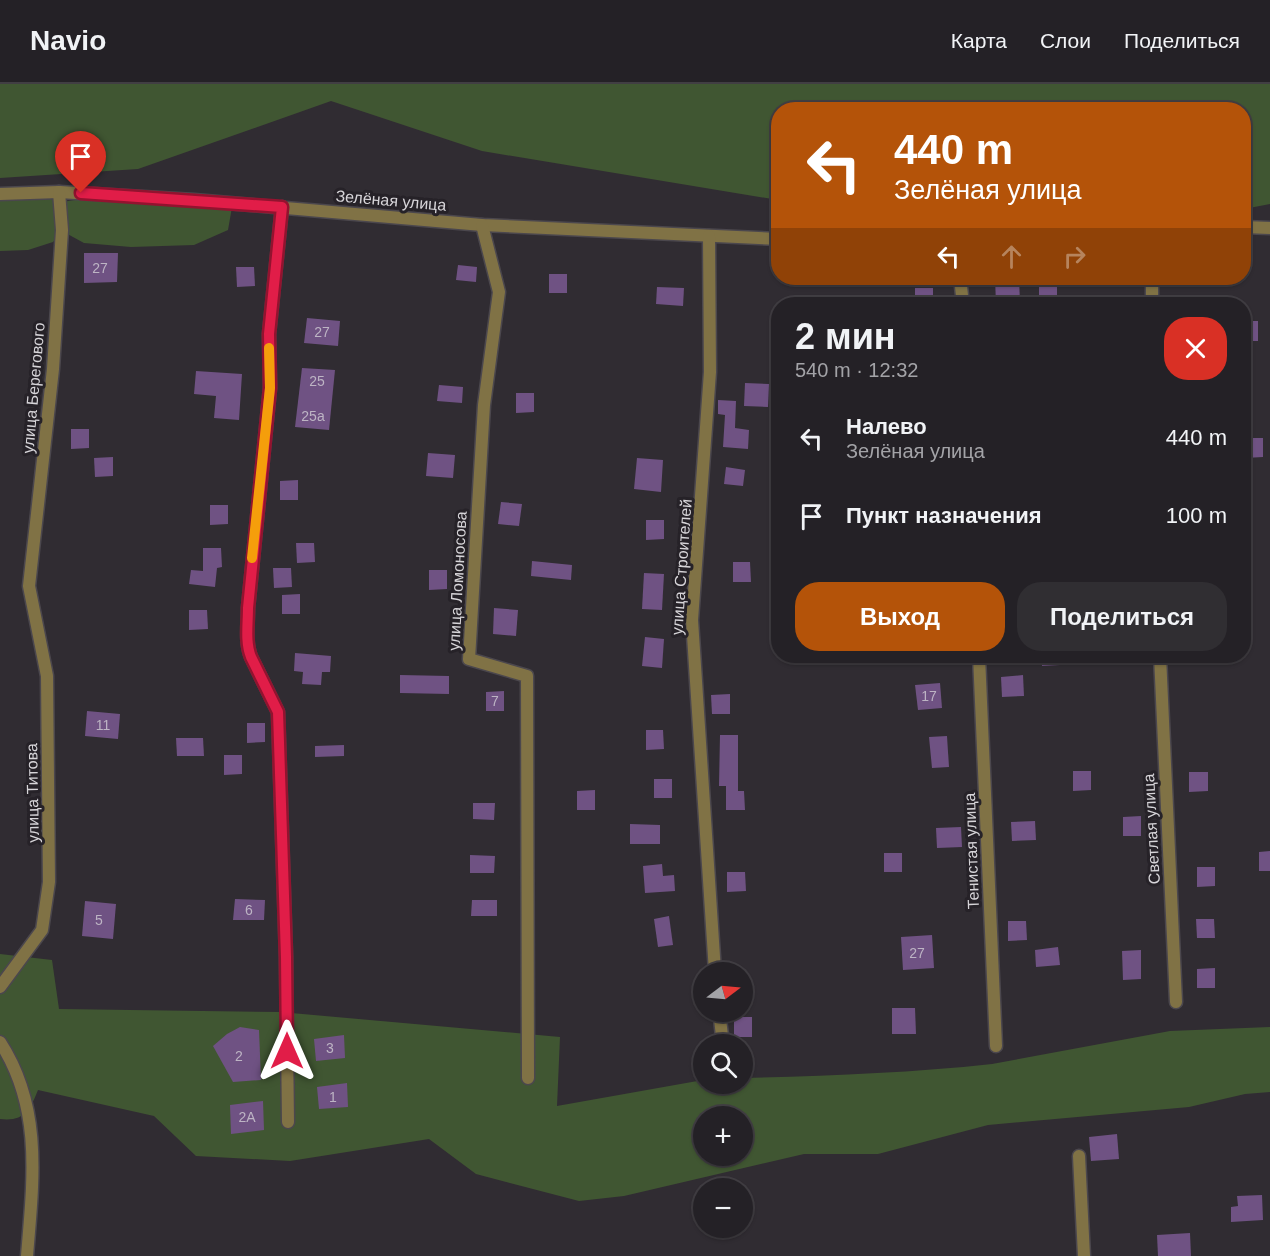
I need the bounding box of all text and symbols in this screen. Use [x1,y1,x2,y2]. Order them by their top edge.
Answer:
text: Navio [30,25,106,56]
text: Карта [951,29,1007,52]
text: Слои [1040,29,1091,52]
text: Поделиться [1124,29,1240,52]
icon: left [795,126,873,204]
text: 440 m [894,126,1013,173]
pin [55,131,106,193]
icon: arrive [64,140,97,173]
text: Зелёная улица [894,175,1081,205]
street label: Зелёная улица [335,187,447,214]
icon: left [932,240,965,273]
icon: ahead [995,240,1028,273]
icon: right [1058,240,1091,273]
house number: 27 [92,260,108,276]
text: 2 мин [795,316,896,357]
button: close [1164,317,1227,380]
street label: улица Берегового [19,322,48,454]
house number: 27 [314,324,330,340]
text: 540 m · 12:32 [795,359,918,381]
house number: 25 [309,373,325,389]
house number: 25а [301,408,325,424]
text: Налево [846,414,927,439]
icon: left [795,422,828,455]
text: 440 m [1166,425,1227,450]
text: Зелёная улица [846,440,985,462]
street label: улица Строителей [668,498,695,636]
icon: arrive [795,500,828,533]
text: Пункт назначения [846,503,1042,528]
text: 100 m [1166,503,1227,528]
street label: улица Ломоносова [445,511,470,651]
button: Выход [795,582,1005,651]
button: Поделиться [1017,582,1227,651]
house number: 17 [921,688,937,704]
house number: 7 [491,693,499,709]
house number: 11 [96,717,110,733]
street label: улица Титова [23,743,42,843]
street label: Светлая улица [1140,773,1163,885]
street label: Тенистая улица [961,792,982,910]
house number: 6 [245,902,253,918]
house number: 5 [95,912,103,928]
house number: 27 [909,945,925,961]
north arrow [693,962,753,1022]
map controls [693,962,753,1238]
position arrow [255,1019,319,1083]
button: search [693,1034,753,1094]
house number: 3 [326,1040,334,1056]
house number: 2 [235,1048,243,1064]
house number: 1 [329,1089,337,1105]
button: + [693,1106,753,1166]
house number: 2А [238,1109,256,1125]
button: − [693,1178,753,1238]

